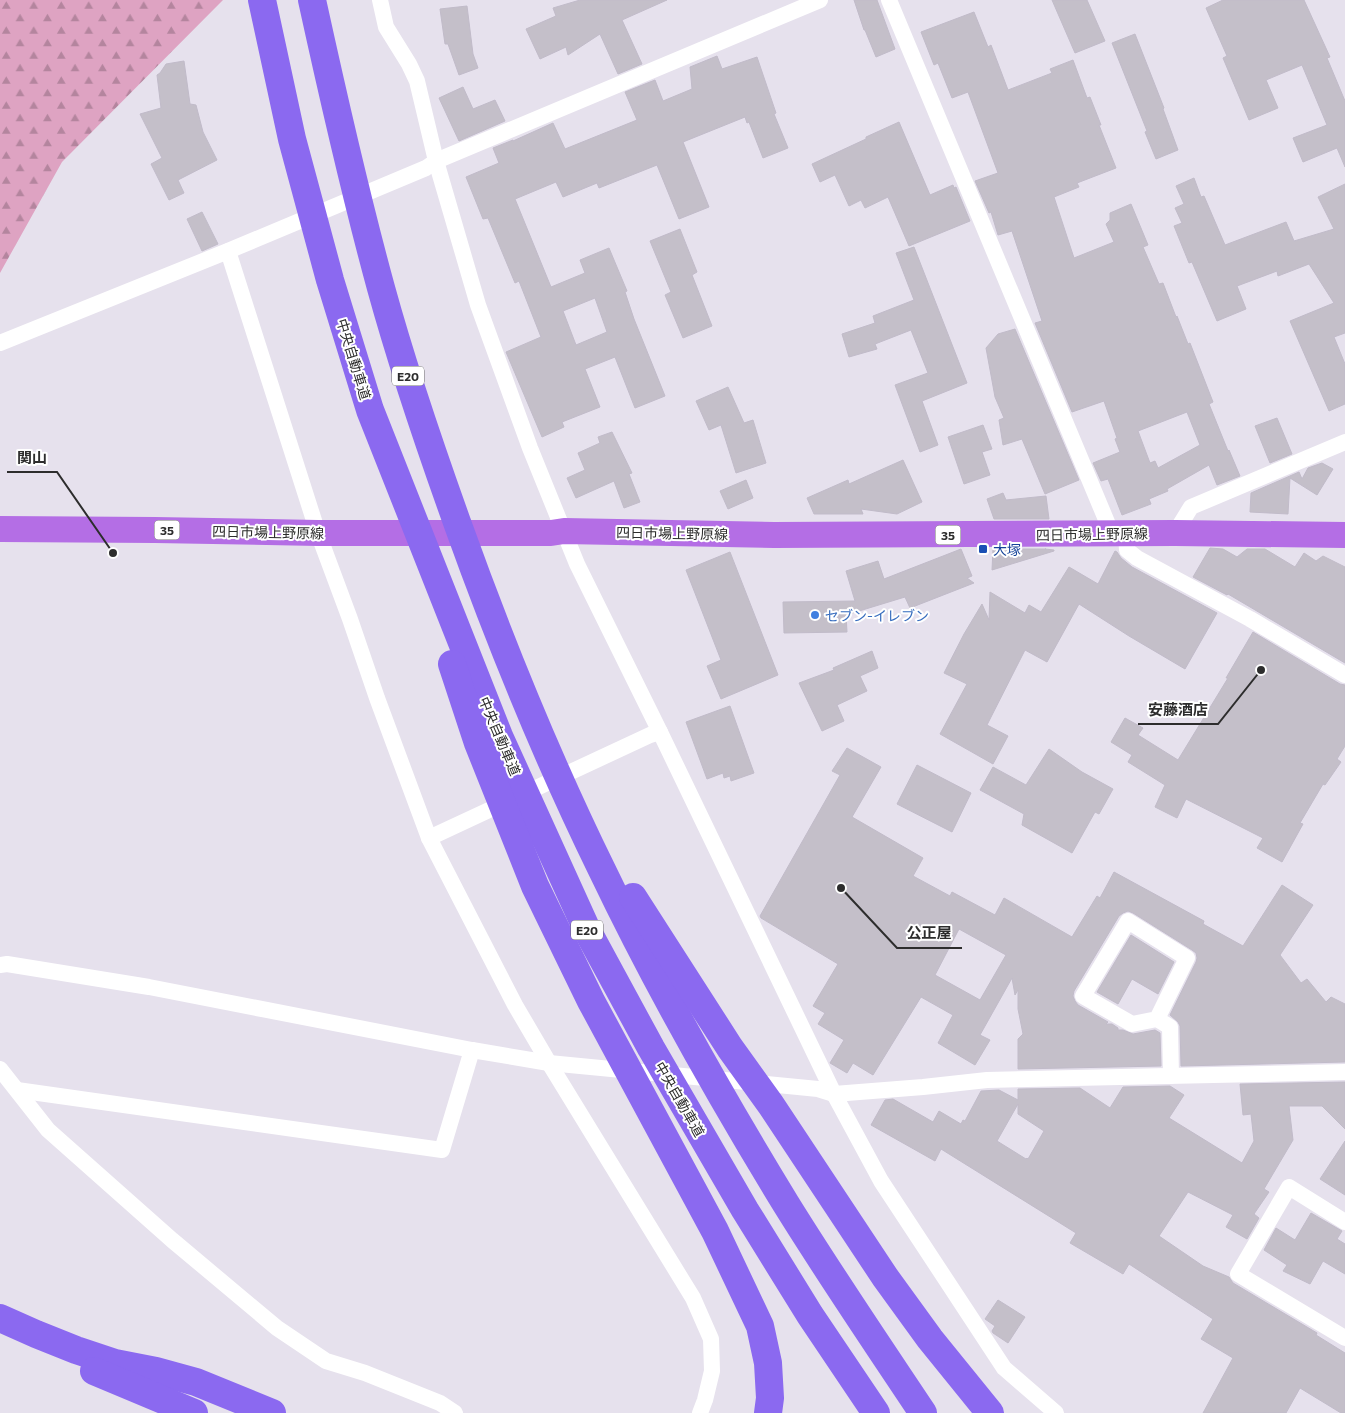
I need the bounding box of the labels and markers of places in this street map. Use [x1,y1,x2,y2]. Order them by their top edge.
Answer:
callout: 関山 [7,442,57,472]
place label: 大塚 [993,541,1021,558]
marker: 大塚 [977,543,989,555]
place label: セブン-イレブン [825,607,929,624]
marker: セブン-イレブン [809,609,821,621]
callout: 安藤酒店 [1138,694,1218,724]
callout: 公正屋 [897,918,962,948]

